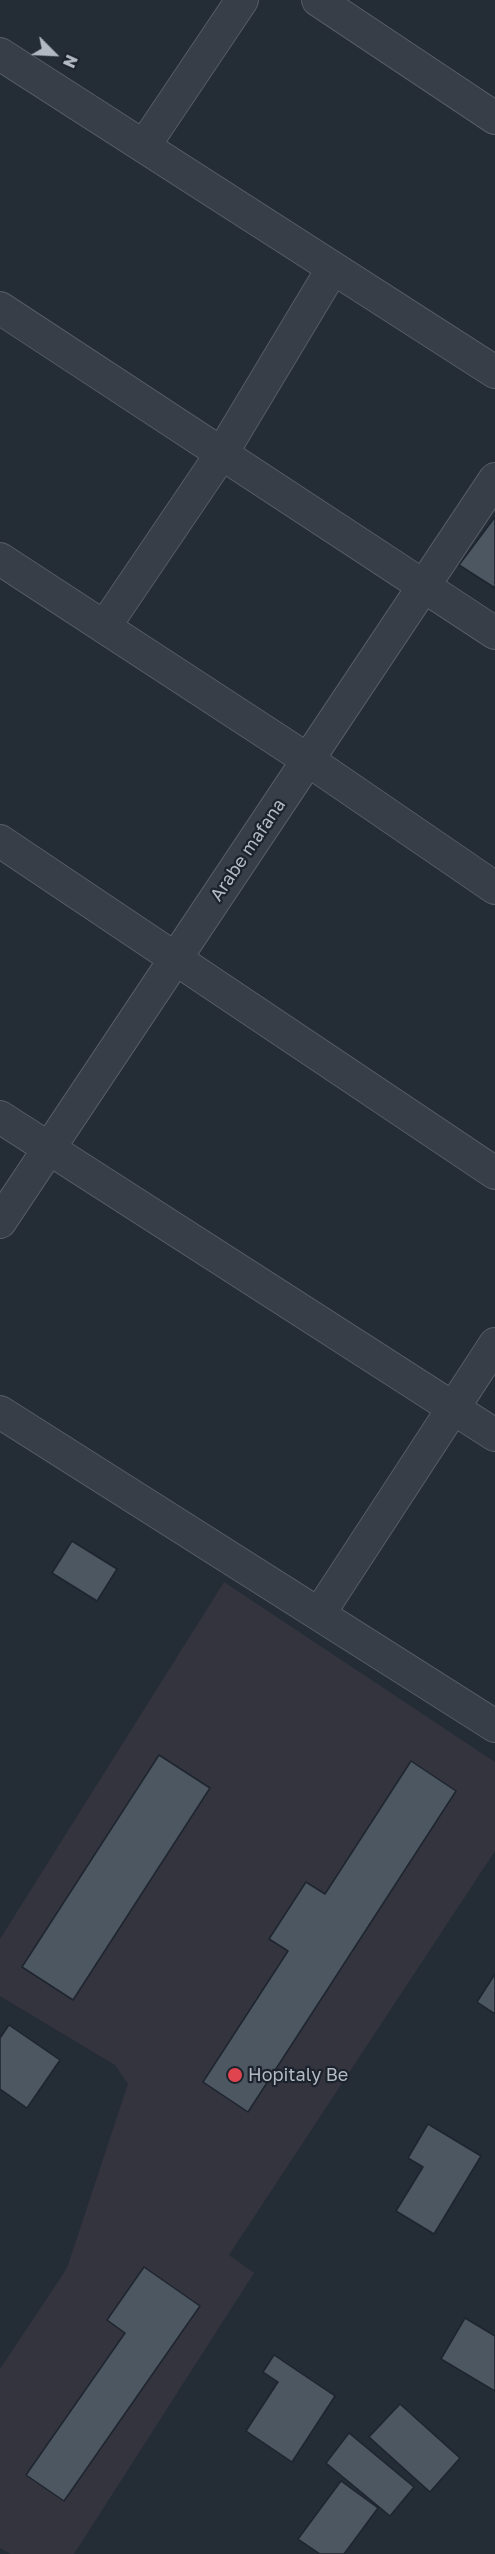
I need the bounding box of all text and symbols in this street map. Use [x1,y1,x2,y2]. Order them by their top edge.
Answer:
north arrow [24,24,84,84]
text: N [59,52,82,71]
street label: Arabe mafana [206,795,290,905]
place label: Hopitaly Be [248,2064,348,2086]
marker: Hopitaly Be [226,2066,244,2084]

